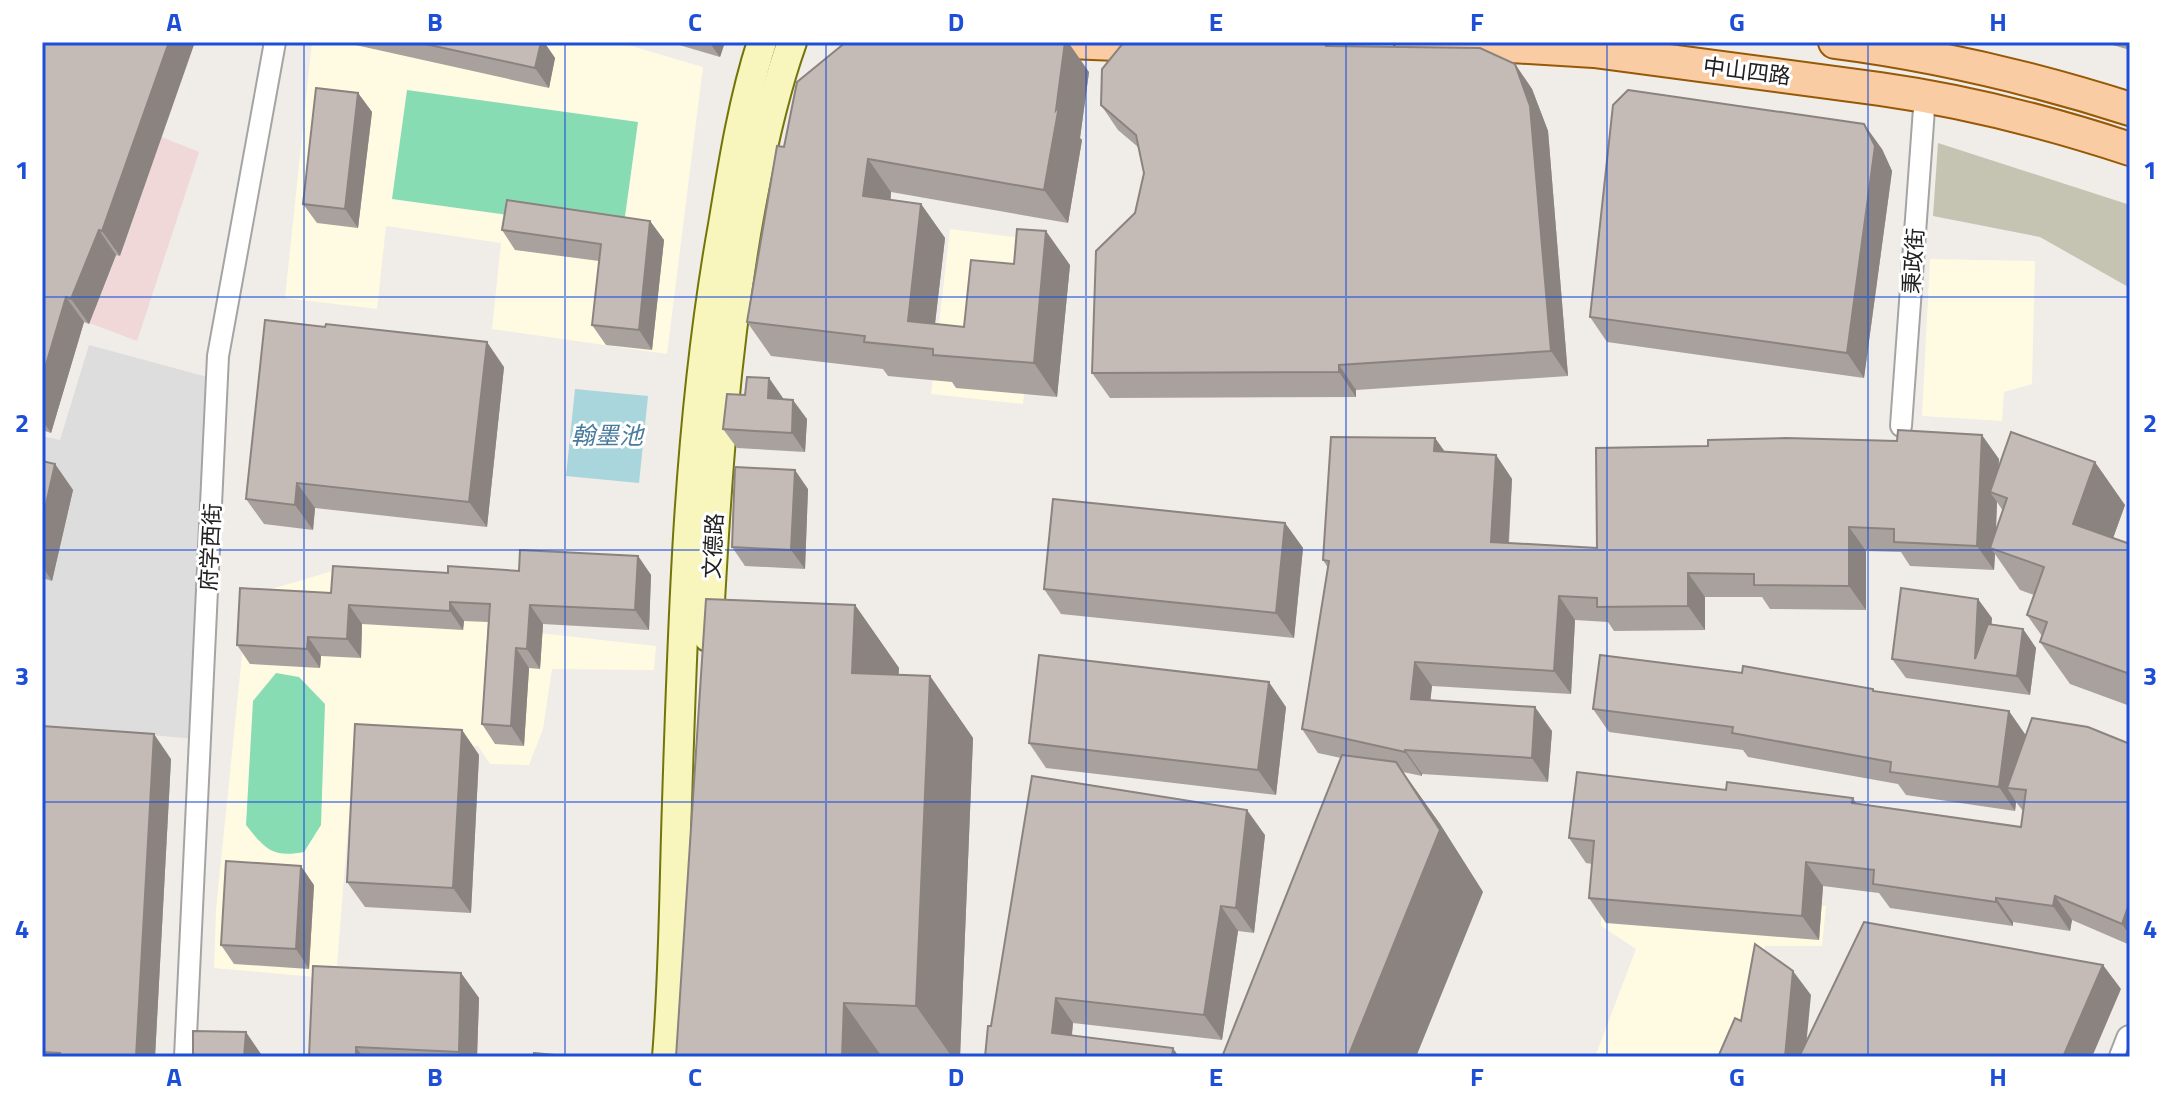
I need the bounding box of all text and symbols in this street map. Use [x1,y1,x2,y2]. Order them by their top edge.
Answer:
text: A [166,2,182,41]
text: B [427,2,443,41]
text: C [688,2,702,41]
text: D [948,2,964,41]
text: E [1209,2,1223,41]
text: F [1470,2,1484,41]
text: G [1729,2,1745,41]
text: H [1989,2,2007,41]
street label: 中山四路 [1701,49,1793,93]
text: 1 [15,150,29,189]
text: 1 [2143,150,2157,189]
street label: 秉政街 [1894,227,1932,295]
text: 2 [15,403,29,442]
text: 2 [2143,403,2157,442]
water label: 翰墨池 [571,417,645,453]
street label: 府学西街 [191,502,229,592]
street label: 文德路 [694,512,732,580]
text: 3 [15,656,29,695]
text: 3 [2143,656,2157,695]
text: 4 [15,909,29,948]
text: 4 [2143,909,2157,948]
text: A [166,1057,182,1096]
text: B [427,1057,443,1096]
text: C [688,1057,702,1096]
text: D [948,1057,964,1096]
text: E [1209,1057,1223,1096]
text: F [1470,1057,1484,1096]
text: G [1729,1057,1745,1096]
text: H [1989,1057,2007,1096]

